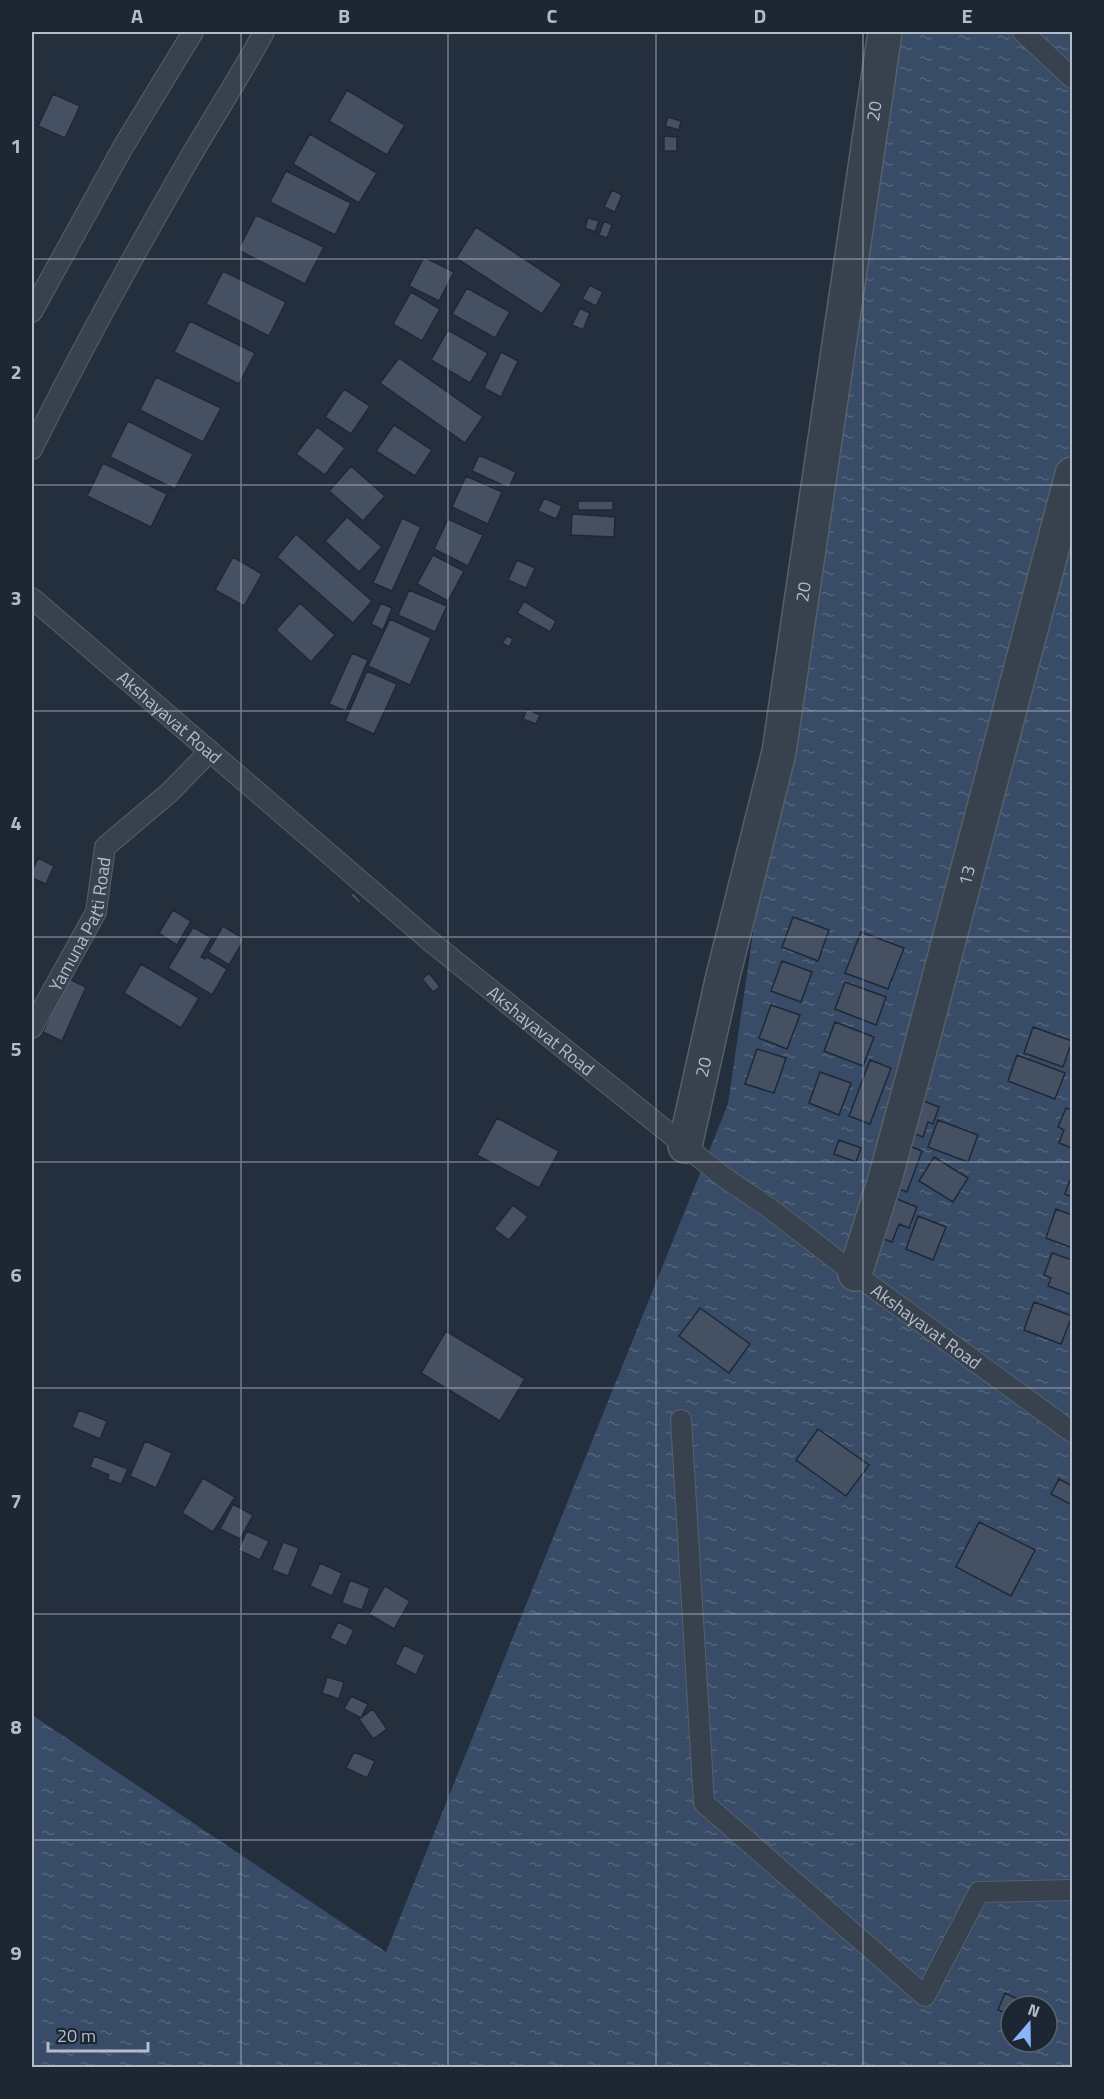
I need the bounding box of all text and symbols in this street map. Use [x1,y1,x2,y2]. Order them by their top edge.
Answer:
text: A [131,0,143,31]
text: B [338,0,350,31]
text: C [547,0,558,31]
text: D [754,0,766,31]
text: E [961,0,973,31]
street label: 20 [859,99,888,123]
text: 1 [10,130,22,161]
text: 2 [10,356,22,387]
street label: 20 [788,580,817,604]
text: 3 [10,582,22,613]
street label: Akshayavat Road [112,664,228,770]
text: 4 [10,807,22,838]
street label: Yamuna Patti Road [41,855,117,996]
street label: 13 [950,862,982,888]
street label: Akshayavat Road [482,979,601,1082]
text: 5 [10,1033,22,1064]
street label: 20 [687,1054,718,1080]
text: 6 [10,1259,22,1290]
street label: Akshayavat Road [866,1277,987,1375]
text: 7 [10,1485,22,1516]
text: 8 [10,1711,22,1742]
text: 9 [10,1937,22,1968]
north arrow [999,1994,1059,2054]
text: N [1025,1997,1043,2023]
scale bar [48,2015,148,2053]
text: 20 m [57,2022,96,2049]

